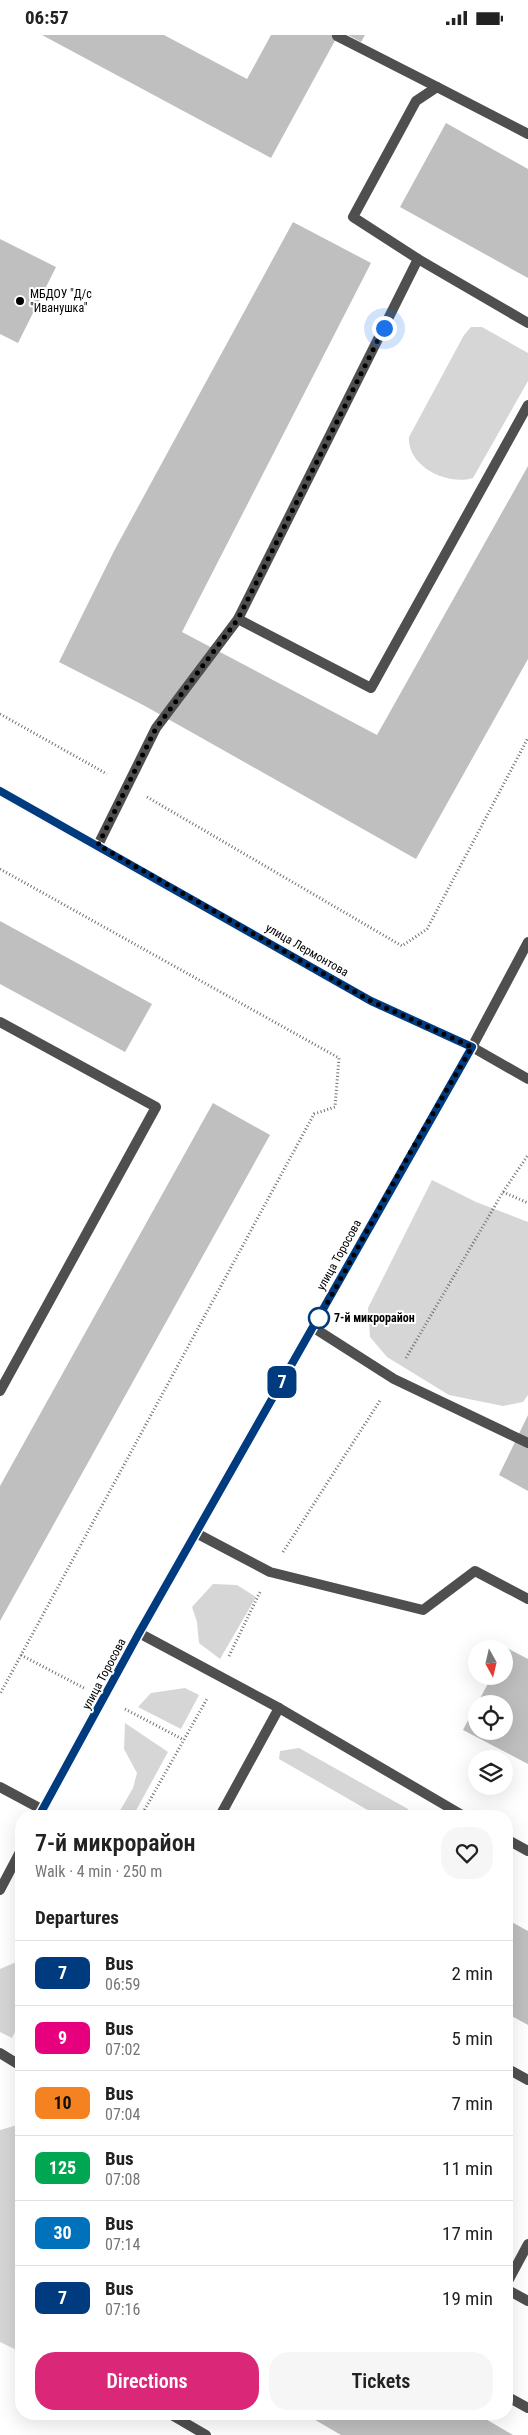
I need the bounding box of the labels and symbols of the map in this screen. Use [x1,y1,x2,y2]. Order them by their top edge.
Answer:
place label: МБДОУ "Д/с "Иванушка" [30,287,92,315]
marker: МБДОУ "Д/с "Иванушка" [14,295,26,307]
your location [372,316,397,341]
street label: улица Лермонтова [263,921,351,980]
street label: улица Торосова [314,1217,364,1293]
marker: 7-й микрорайон [308,1307,330,1329]
place label: 7-й микрорайон [334,1311,415,1325]
line badge: 7 [266,1366,298,1398]
street label: улица Торосова [79,1636,129,1712]
north arrow [468,1640,512,1685]

